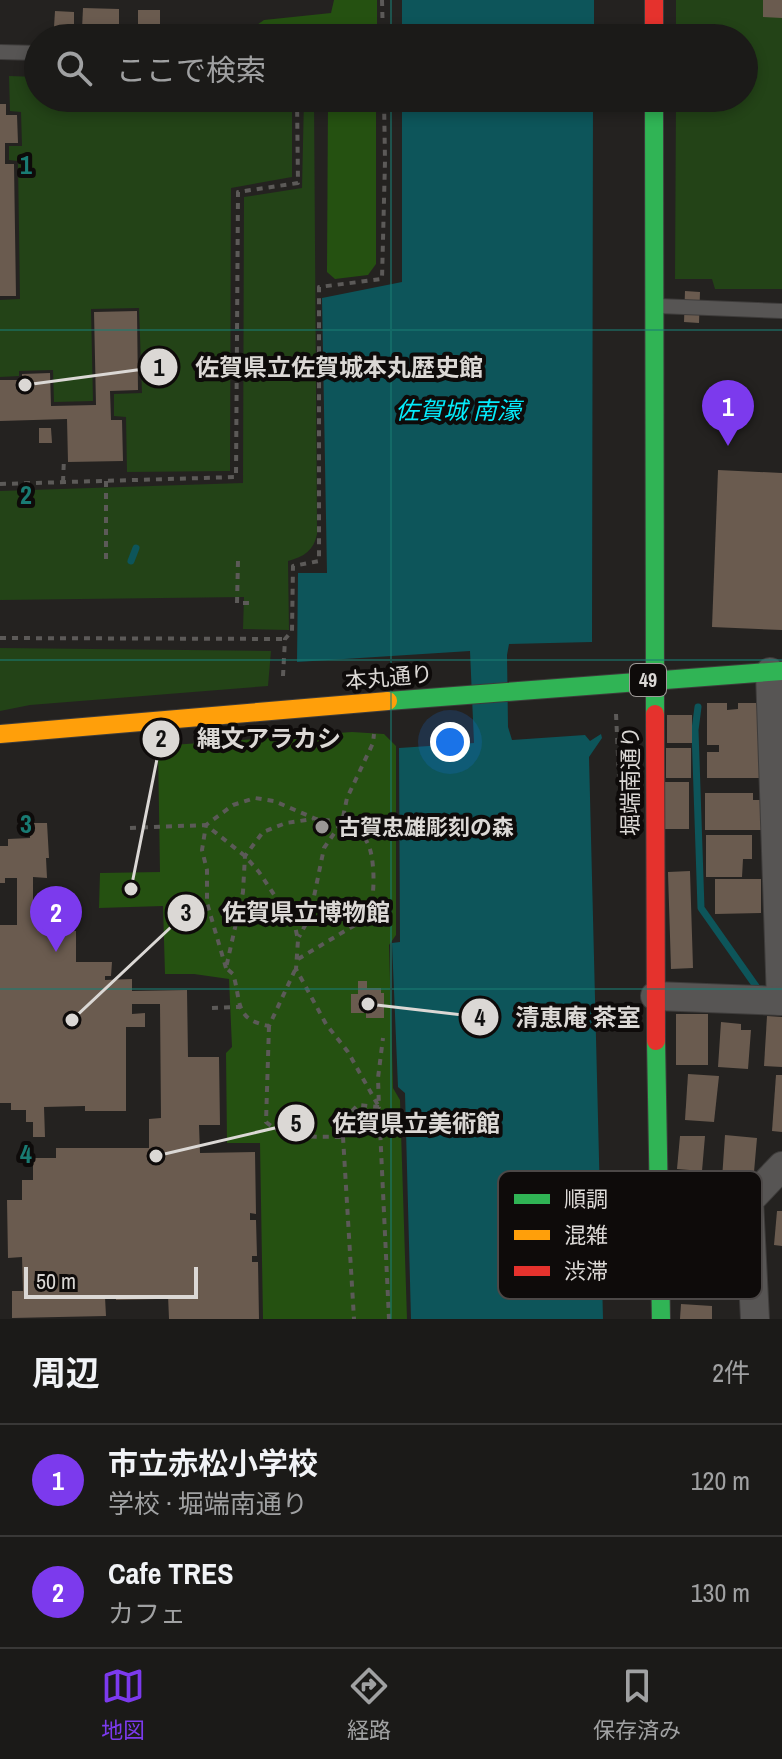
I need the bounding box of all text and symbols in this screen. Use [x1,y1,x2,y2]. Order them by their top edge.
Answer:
search box [24,24,758,112]
icon: search [52,46,96,90]
text: ここで検索 [116,50,266,90]
text: 1 [20,147,32,182]
callout: 佐賀県立佐賀城本丸歴史館 [139,343,499,391]
text: 1 [154,351,165,383]
text: 佐賀県立佐賀城本丸歴史館 [195,351,483,383]
pin: 1 [702,380,754,446]
water label: 佐賀城 南濠 [395,394,525,426]
text: 2 [20,477,32,512]
street label: 本丸通り [344,658,434,696]
road number: 49 [630,664,666,696]
callout: 縄文アラカシ [141,715,357,763]
text: 2 [156,722,167,754]
text: 縄文アラカシ [197,722,341,754]
your location [430,722,470,762]
street label: 堀端南通り [615,726,645,836]
text: 3 [20,806,32,841]
place label: 古賀忠雄彫刻の森 [338,812,514,842]
marker: 古賀忠雄彫刻の森 [313,818,331,836]
pin: 2 [30,886,82,952]
callout: 佐賀県立博物館 [166,889,406,937]
text: 3 [181,896,192,928]
text: 佐賀県立博物館 [222,896,390,928]
callout: 清恵庵 茶室 [460,993,657,1041]
text: 4 [475,1001,486,1033]
text: 清恵庵 茶室 [515,1001,641,1033]
callout: 佐賀県立美術館 [276,1099,516,1147]
text: 5 [291,1107,302,1139]
text: 佐賀県立美術館 [332,1107,500,1139]
text: 4 [20,1136,32,1171]
legend [498,1171,762,1299]
text: 順調 [564,1184,608,1214]
text: 混雑 [564,1220,608,1250]
text: 渋滞 [564,1256,608,1286]
scale bar [24,1263,198,1299]
text: 50 m [36,1266,76,1296]
text: 周辺 [32,1350,100,1396]
text: 2件 [712,1355,750,1390]
text: 市立赤松小学校 [108,1443,318,1483]
text: 1 [52,1463,64,1498]
text: 120 m [691,1463,750,1498]
text: 学校 · 堀端南通り [108,1486,308,1521]
text: Cafe TRES [108,1553,234,1593]
text: 2 [52,1575,64,1610]
text: 130 m [691,1575,750,1610]
text: カフェ [108,1596,186,1631]
tab: 地図 [101,1664,145,1745]
tab: 経路 [347,1664,391,1745]
tab: 保存済み [593,1664,681,1745]

